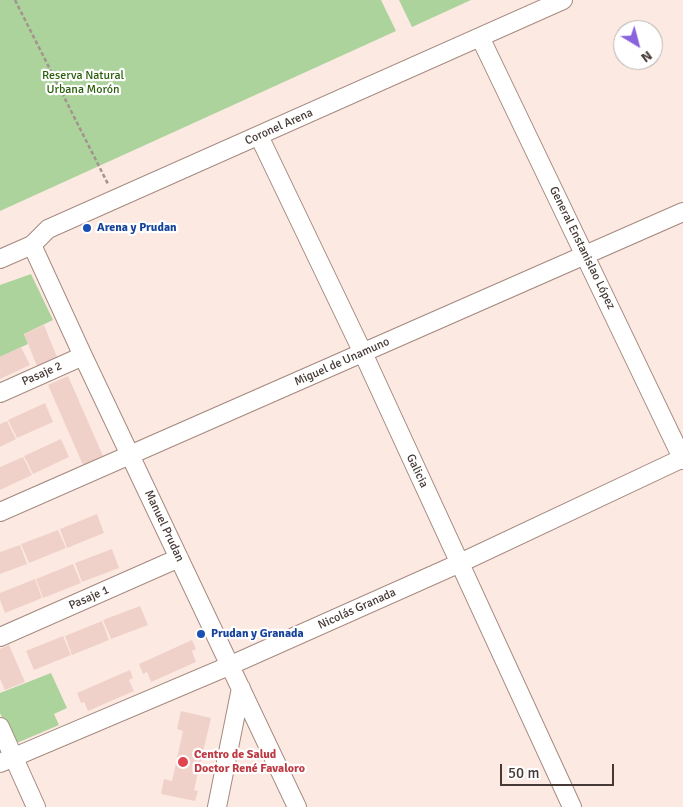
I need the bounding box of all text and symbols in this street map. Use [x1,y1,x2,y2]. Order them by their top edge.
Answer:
north arrow [613,20,663,70]
text: N [638,47,656,66]
park label: Reserva Natural Urbana Morón [42,69,124,97]
street label: Coronel Arena [243,106,315,148]
street label: General Enstanislao López [546,184,618,312]
place label: Arena y Prudan [97,221,177,235]
marker: Arena y Prudan [81,222,93,234]
street label: Miguel de Unamuno [292,335,392,389]
street label: Pasaje 2 [20,359,64,389]
street label: Galicia [403,452,431,490]
street label: Manuel Prudan [141,488,187,564]
street label: Pasaje 1 [67,583,111,613]
street label: Nicolás Granada [316,585,398,633]
place label: Prudan y Granada [211,627,304,641]
marker: Prudan y Granada [195,628,207,640]
place label: Centro de Salud Doctor René Favaloro [194,748,305,776]
scale bar [503,754,617,786]
marker: Centro de Salud Doctor René Favaloro [176,755,190,769]
text: 50 m [508,764,539,782]

